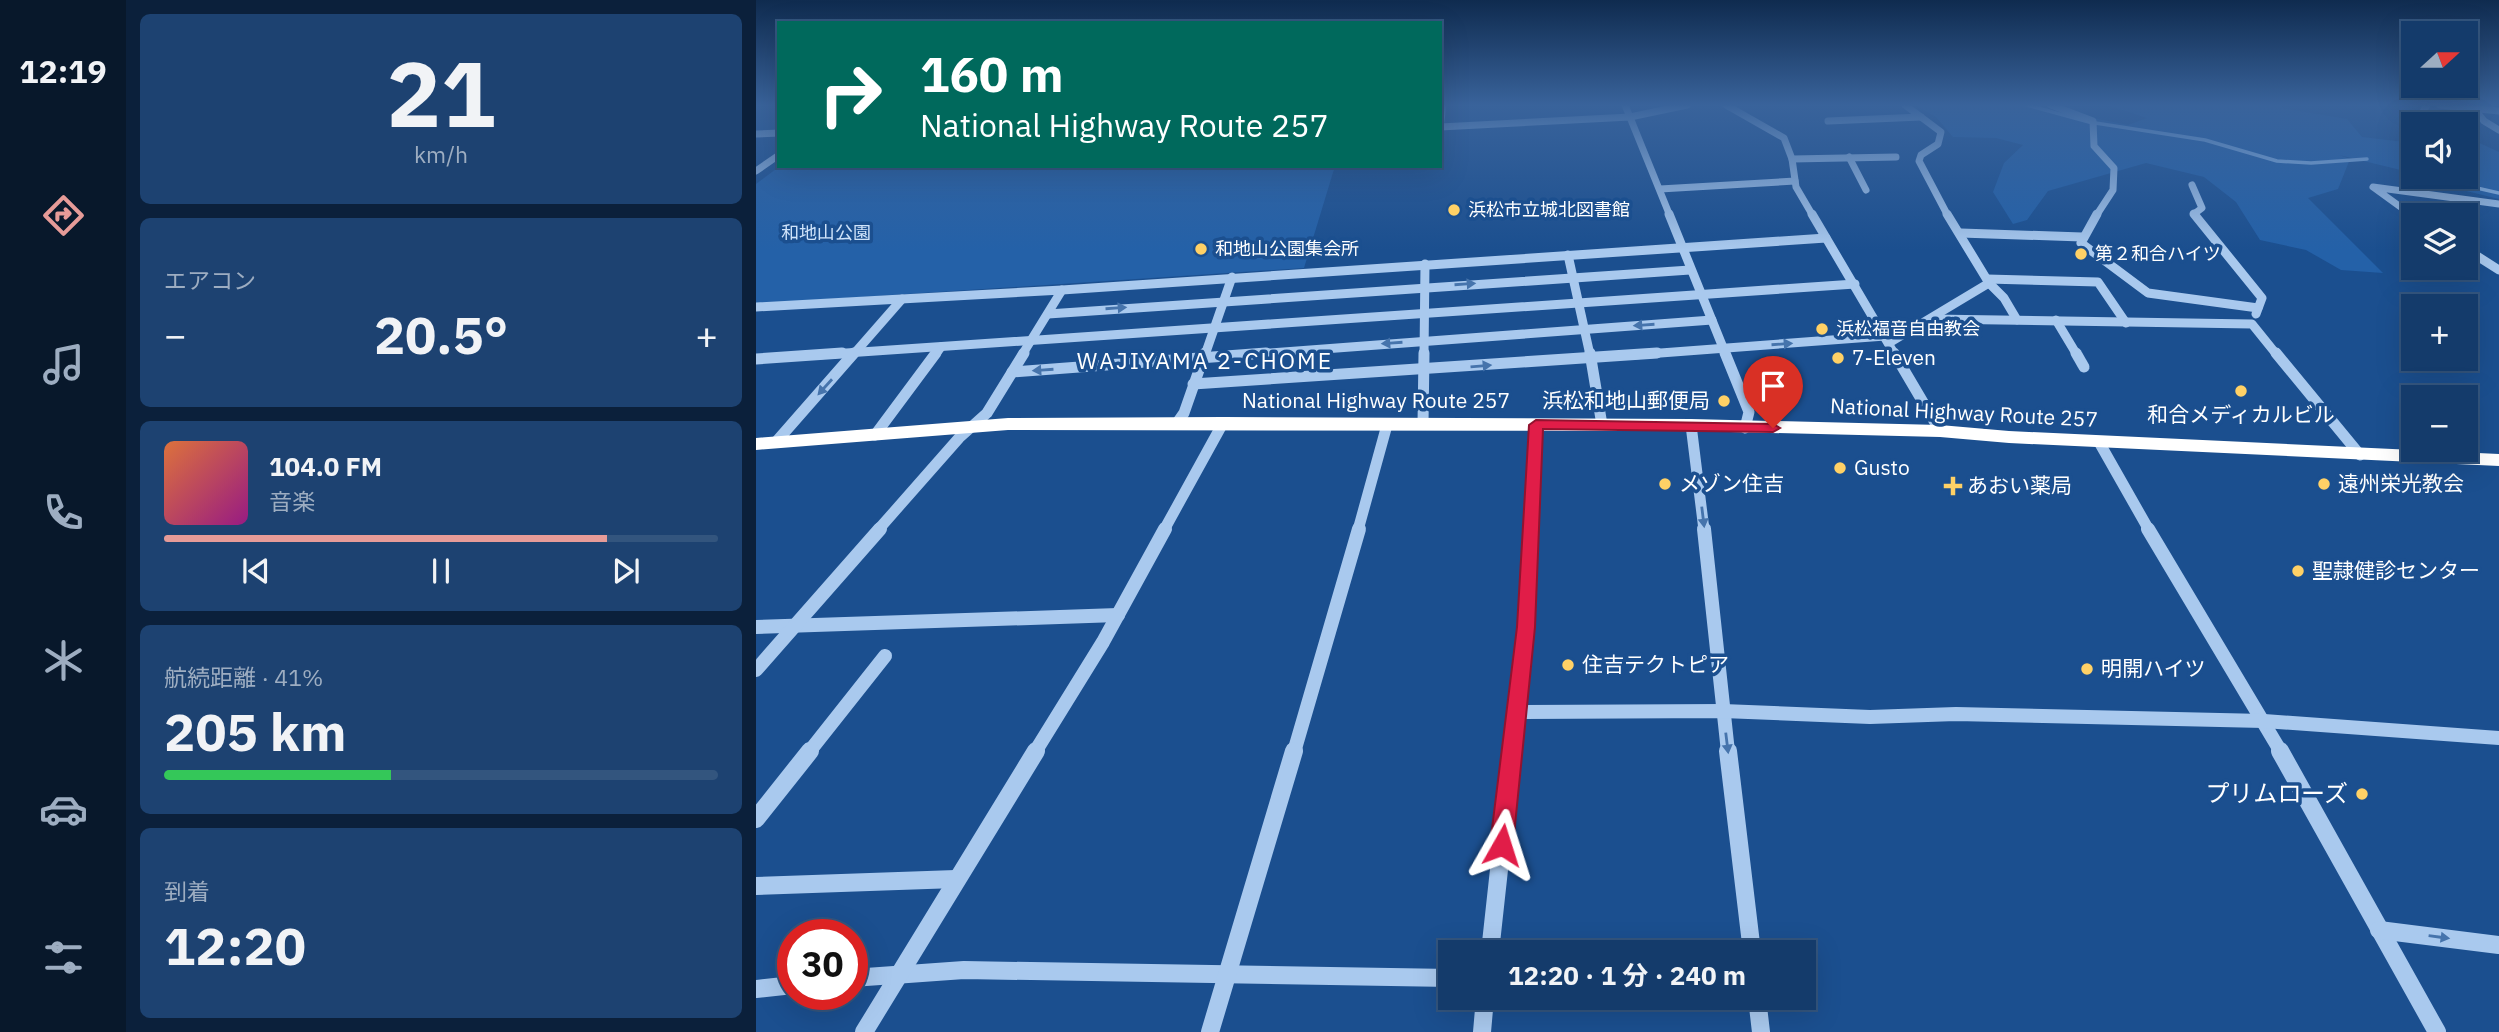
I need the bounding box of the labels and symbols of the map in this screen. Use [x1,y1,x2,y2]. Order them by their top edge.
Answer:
north arrow [2401,21,2478,98]
place label: 浜松市立城北図書館 [1468,198,1630,221]
marker: 浜松市立城北図書館 [1446,202,1462,218]
park label: 和地山公園 [781,221,871,244]
place label: 和地山公園集会所 [1215,237,1359,260]
marker: 和地山公園集会所 [1193,241,1209,257]
place label: 第２和合ハイツ [2095,242,2221,265]
marker: 第２和合ハイツ [2073,246,2089,262]
one-way arrow [1454,279,1476,290]
one-way arrow [1105,302,1127,313]
place label: 浜松福音自由教会 [1836,317,1980,340]
one-way arrow [1632,320,1654,331]
marker: 浜松福音自由教会 [1814,321,1830,337]
one-way arrow [1381,338,1403,349]
one-way arrow [1771,338,1793,349]
place label: 7-Eleven [1852,343,1936,371]
district label: WAJIYAMA 2-CHOME [1077,345,1333,375]
marker: 7-Eleven [1830,350,1846,366]
pin [1743,356,1803,428]
one-way arrow [1471,360,1493,371]
one-way arrow [1032,365,1054,376]
one-way arrow [818,378,833,395]
marker: 和合メディカルビル [2233,383,2249,399]
street label: National Highway Route 257 [1242,386,1510,414]
place label: 浜松和地山郵便局 [1542,386,1710,414]
street label: National Highway Route 257 [1829,391,2099,433]
marker: 浜松和地山郵便局 [1716,393,1732,409]
place label: 和合メディカルビル [2147,400,2335,428]
place label: Gusto [1854,453,1910,481]
marker: Gusto [1832,460,1848,476]
place label: メゾン住吉 [1679,469,1784,497]
place label: 遠州栄光教会 [2338,469,2464,497]
place label: あおい薬局 [1967,471,2072,499]
marker: メゾン住吉 [1657,476,1673,492]
marker: 遠州栄光教会 [2316,476,2332,492]
marker: あおい薬局 [1945,478,1961,494]
one-way arrow [1697,506,1708,528]
place label: 聖隷健診センター [2312,556,2480,584]
marker: 聖隷健診センター [2290,563,2306,579]
place label: 住吉テクトピア [1582,650,1729,678]
place label: 明開ハイツ [2101,654,2206,682]
marker: 住吉テクトピア [1560,657,1576,673]
marker: 明開ハイツ [2079,661,2095,677]
one-way arrow [1722,733,1733,755]
place label: プリムローズ [2205,777,2348,809]
marker: プリムローズ [2354,786,2370,802]
position arrow [1465,808,1539,882]
speed limit sign: 30 [777,919,868,1010]
one-way arrow [2428,932,2450,943]

